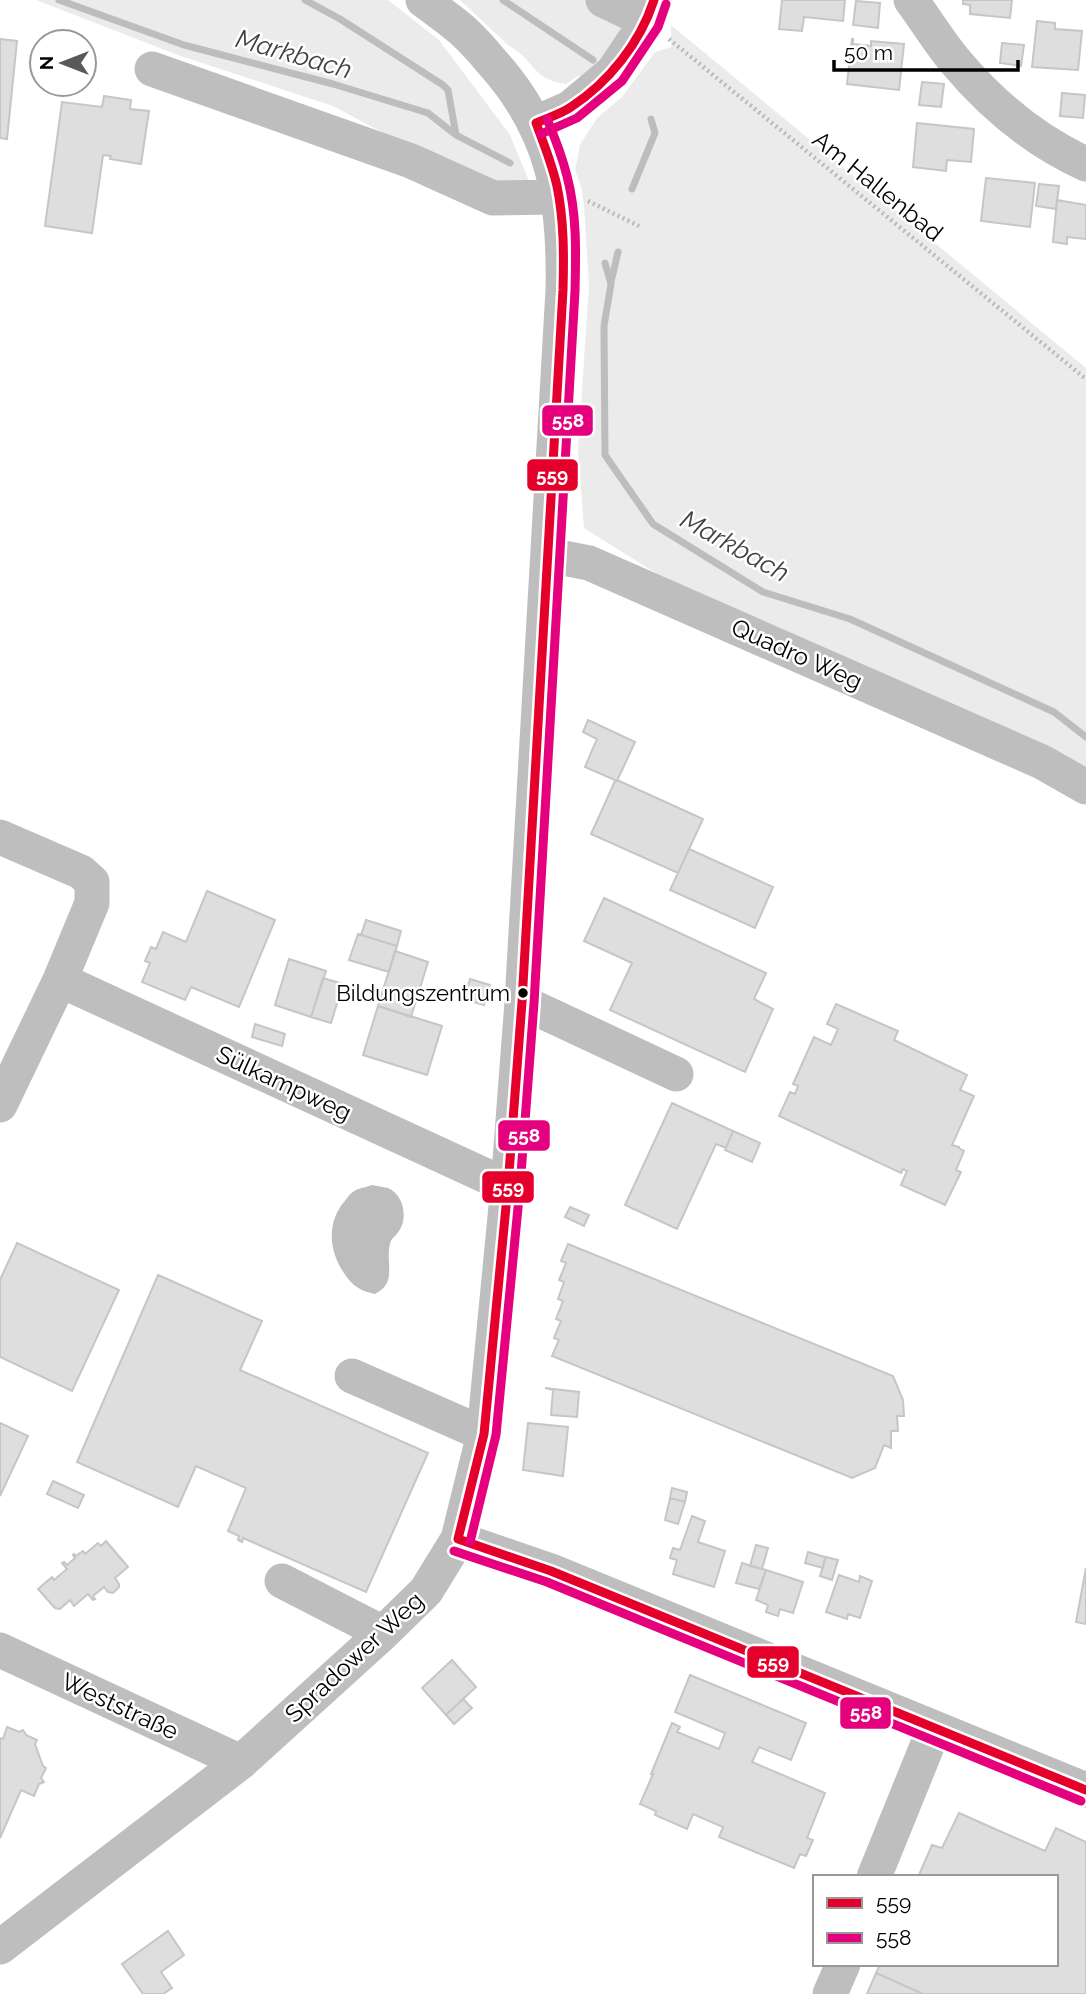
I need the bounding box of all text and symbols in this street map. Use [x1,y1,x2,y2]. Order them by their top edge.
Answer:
water label: Markbach [233,23,355,85]
north arrow [28,28,98,98]
scale bar [834,28,1018,72]
text: 50 m [844,40,893,65]
text: N [35,56,57,70]
street label: Am Hallenbad [807,125,949,247]
line badge: 558 [541,404,594,437]
text: 558 [552,409,584,431]
line badge: 559 [526,458,579,492]
text: 559 [536,464,568,486]
water label: Markbach [676,504,794,588]
street label: Quadro Weg [727,612,867,696]
place label: Bildungszentrum [336,980,510,1006]
marker: Bildungszentrum [516,986,530,1000]
street label: Sülkampweg [212,1039,356,1127]
line badge: 558 [497,1119,551,1152]
text: 558 [508,1124,540,1146]
line badge: 559 [481,1170,535,1204]
text: 559 [492,1176,524,1198]
street label: Spradower Weg [279,1586,429,1728]
line badge: 559 [746,1645,800,1679]
text: 559 [757,1651,789,1673]
street label: Weststraße [57,1666,183,1746]
line badge: 558 [839,1696,892,1730]
text: 558 [850,1701,882,1723]
legend [813,1875,1058,1966]
text: 559 [876,1890,911,1915]
text: 558 [876,1925,911,1950]

